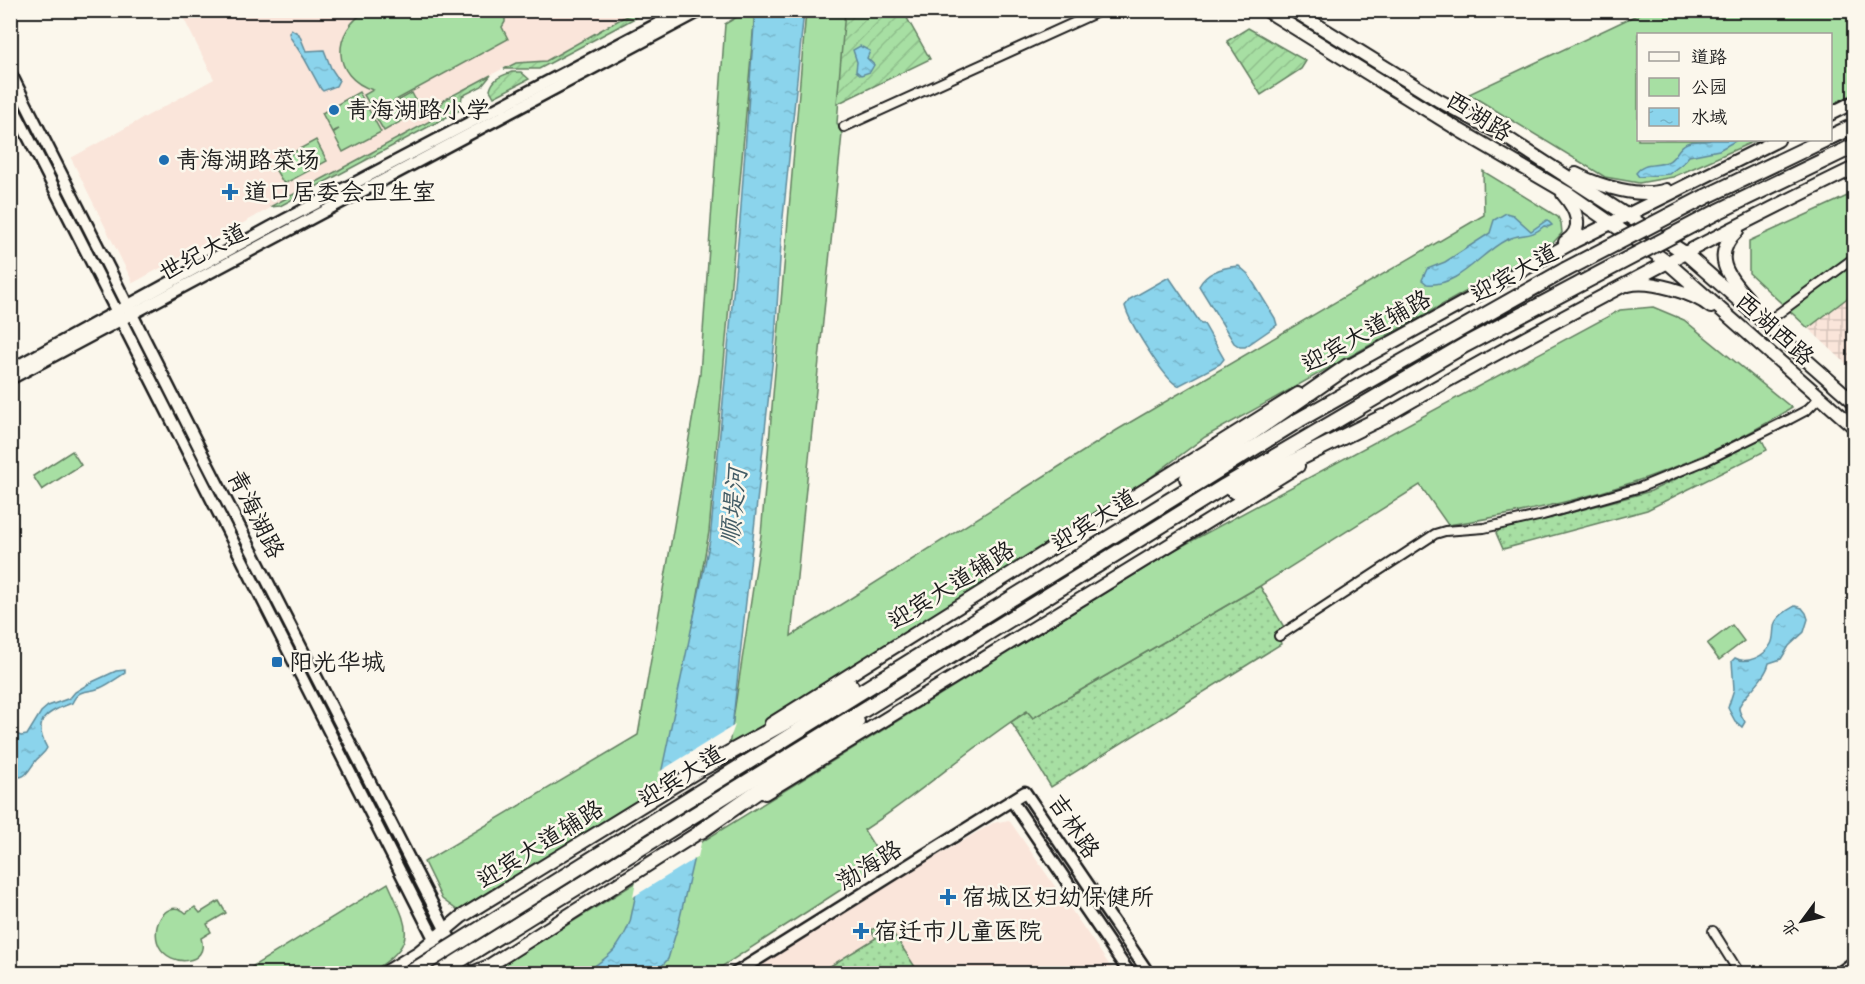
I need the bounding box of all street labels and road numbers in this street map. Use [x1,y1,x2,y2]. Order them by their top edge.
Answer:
street label: 西湖路 [1438,84,1517,152]
street label: 世纪大道 [154,216,255,292]
street label: 迎宾大道 [1465,237,1566,314]
street label: 迎宾大道辅路 [1296,283,1439,383]
street label: 西湖西路 [1726,286,1821,376]
street label: 青海湖路 [216,464,291,566]
street label: 迎宾大道 [1045,482,1145,562]
street label: 迎宾大道辅路 [882,534,1023,640]
street label: 迎宾大道 [632,738,732,818]
street label: 吉林路 [1037,788,1107,867]
street label: 迎宾大道辅路 [471,793,612,899]
street label: 渤海路 [831,833,910,901]

